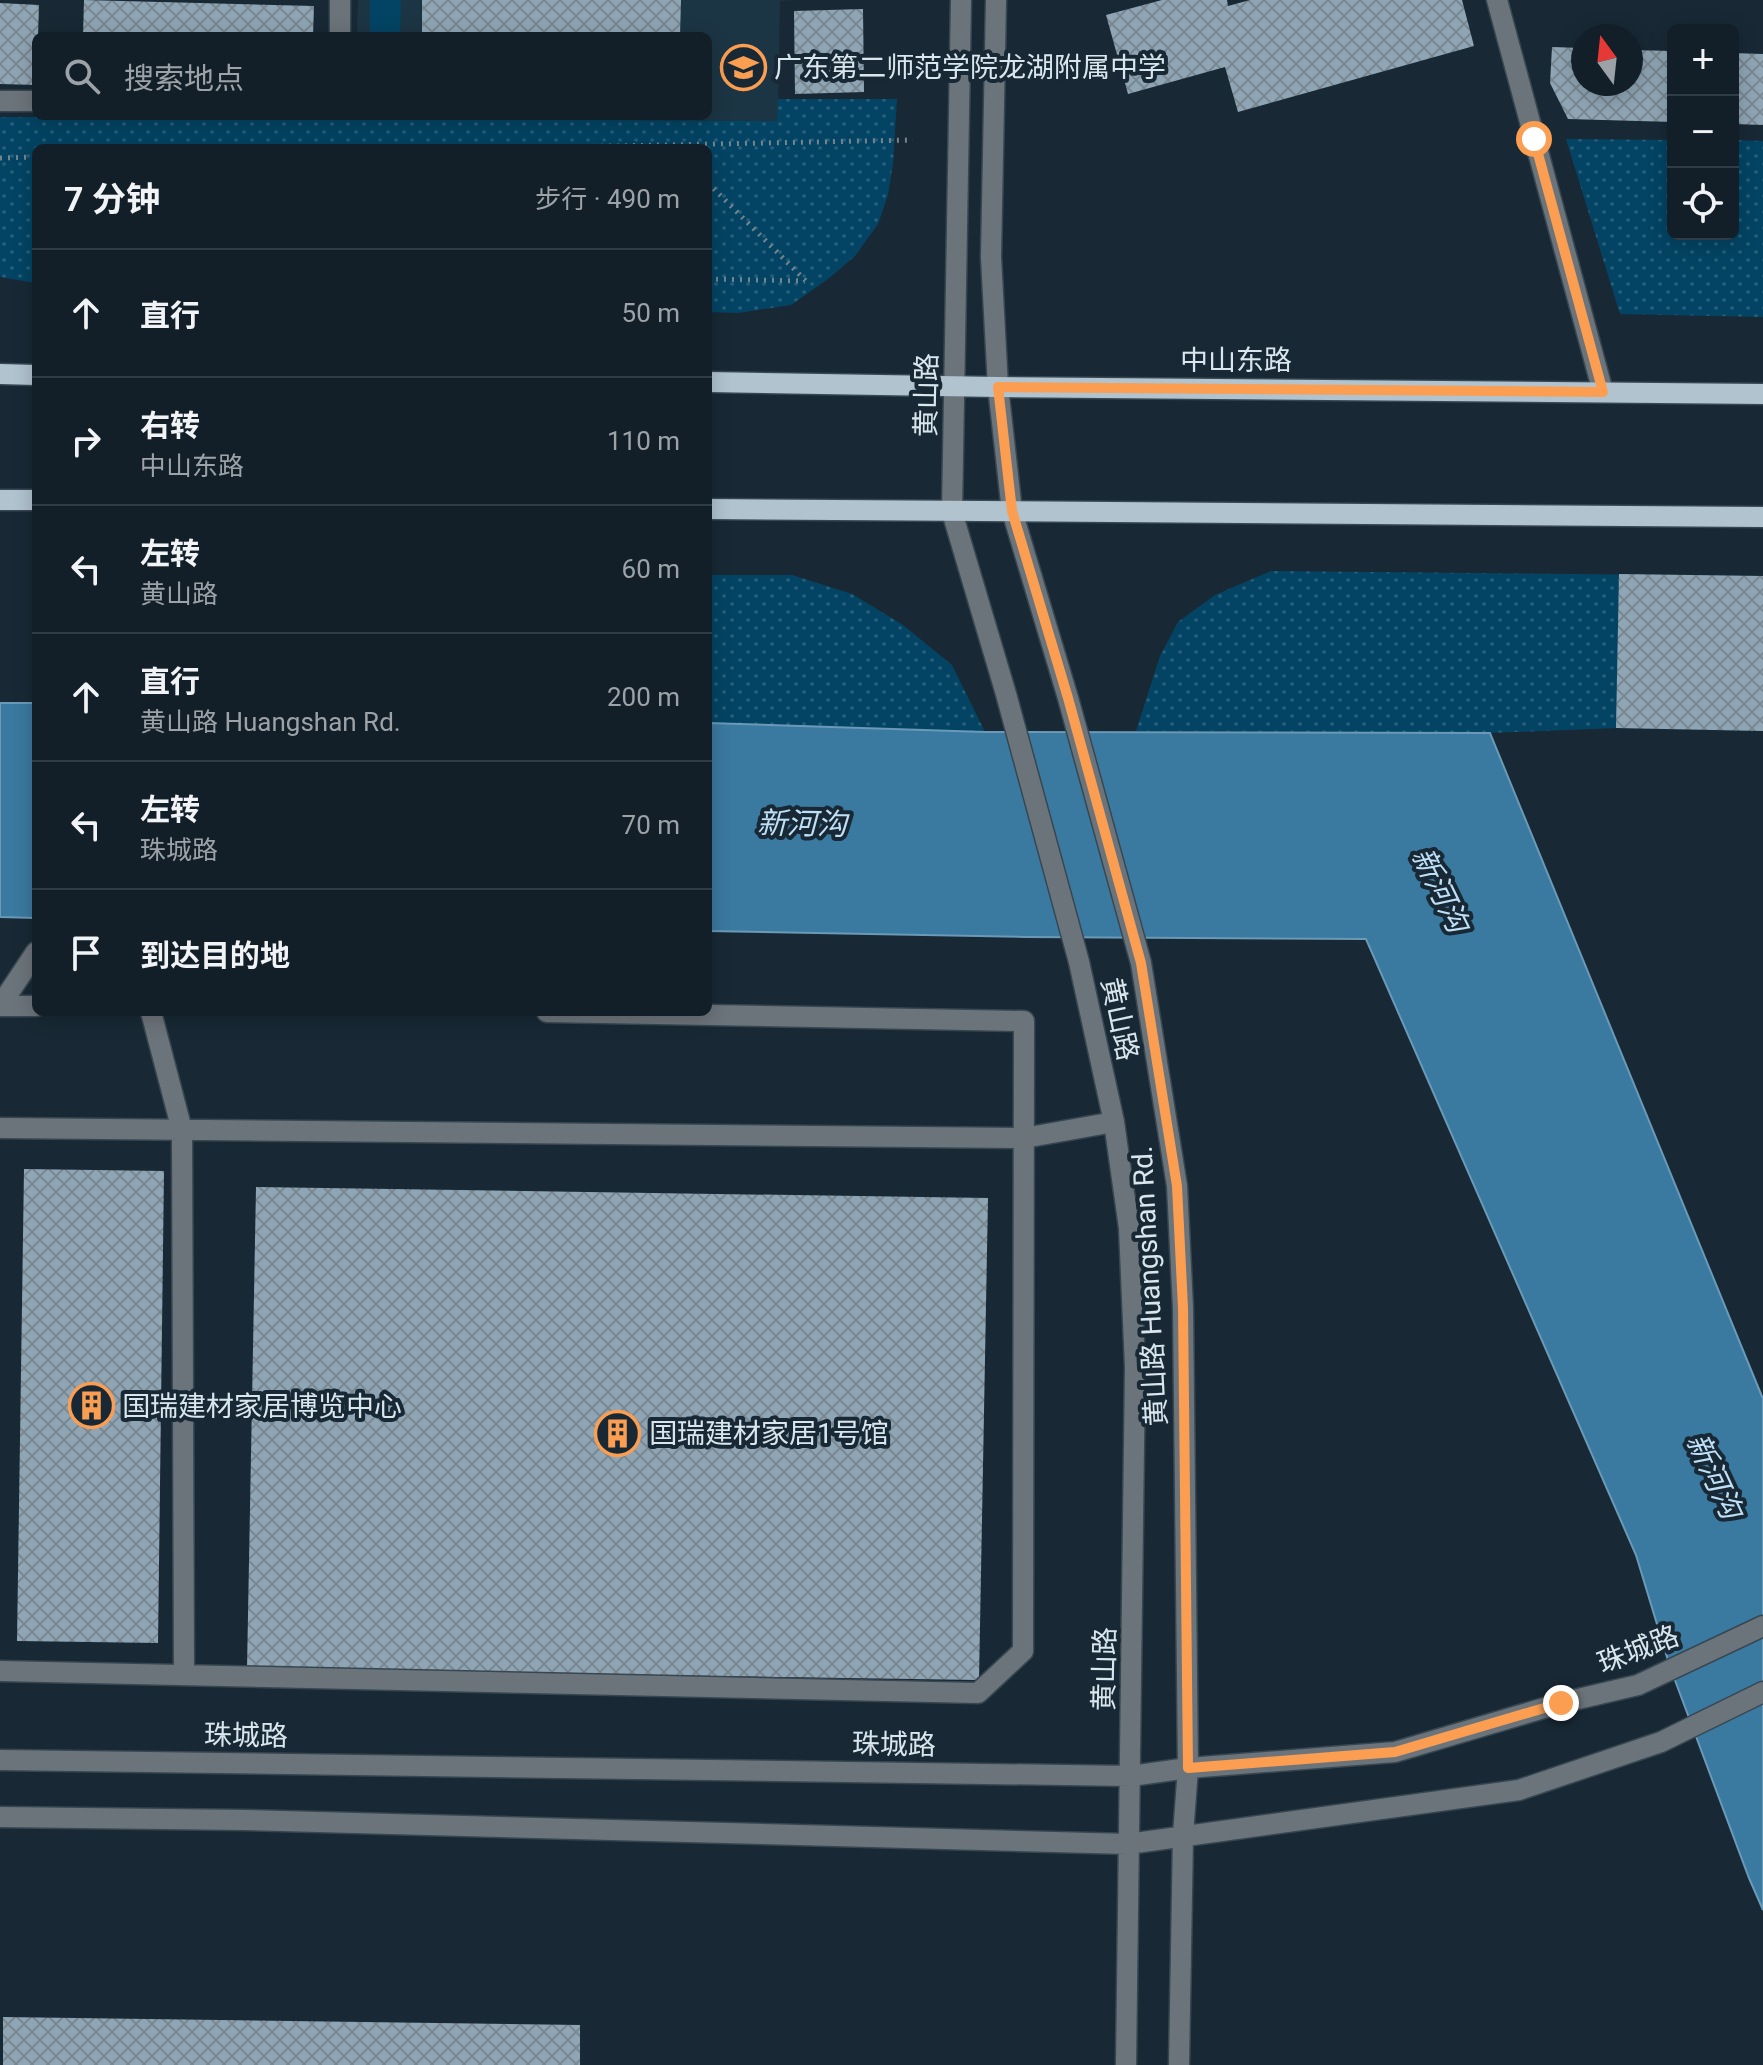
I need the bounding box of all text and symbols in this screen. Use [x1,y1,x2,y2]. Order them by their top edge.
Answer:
north arrow [1571,24,1643,96]
map controls [1667,24,1739,240]
button: + [1667,24,1739,96]
search box [32,32,712,120]
school or university icon: 广东第二师范学院龙湖附属中学 [719,43,767,91]
place label: 广东第二师范学院龙湖附属中学 [774,51,1166,84]
icon: search [60,54,104,98]
text: 搜索地点 [124,61,244,96]
button: − [1667,96,1739,168]
route start [1516,121,1552,157]
button: locate [1667,168,1739,240]
text: 7 分钟 [64,179,160,219]
text: 步行 · 490 m [535,184,680,214]
icon: ahead [64,291,108,335]
text: 直行 [140,298,200,333]
text: 50 m [622,298,680,328]
street label: 中山东路 [1180,344,1292,377]
street label: 黄山路 [909,353,944,437]
text: 右转 [140,408,200,443]
icon: right [64,419,108,463]
text: 110 m [607,426,680,456]
text: 中山东路 [140,451,244,481]
text: 左转 [140,536,200,571]
icon: left [64,547,108,591]
text: 60 m [622,554,680,584]
text: 黄山路 [140,579,218,609]
text: 直行 [140,664,200,699]
icon: ahead [64,675,108,719]
text: 200 m [607,682,680,712]
text: 黄山路 Huangshan Rd. [140,707,401,737]
text: 左转 [140,792,200,827]
icon: left [64,803,108,847]
water label: 新河沟 [757,805,850,842]
text: 70 m [622,810,680,840]
text: 珠城路 [140,835,218,865]
water label: 新河沟 [1405,842,1477,941]
icon: arrive [64,931,108,975]
text: 到达目的地 [140,938,290,973]
street label: 黄山路 [1095,975,1144,1064]
street label: 黄山路 Huangshan Rd. [1126,1145,1173,1427]
building icon: 国瑞建材家居博览中心 [67,1382,115,1430]
place label: 国瑞建材家居博览中心 [122,1390,402,1423]
building icon: 国瑞建材家居1号馆 [594,1409,642,1457]
place label: 国瑞建材家居1号馆 [649,1417,889,1450]
water label: 新河沟 [1680,1428,1751,1527]
street label: 珠城路 [1593,1619,1683,1680]
street label: 黄山路 [1087,1627,1122,1711]
route end [1543,1685,1579,1721]
street label: 珠城路 [204,1718,288,1753]
street label: 珠城路 [852,1727,936,1762]

